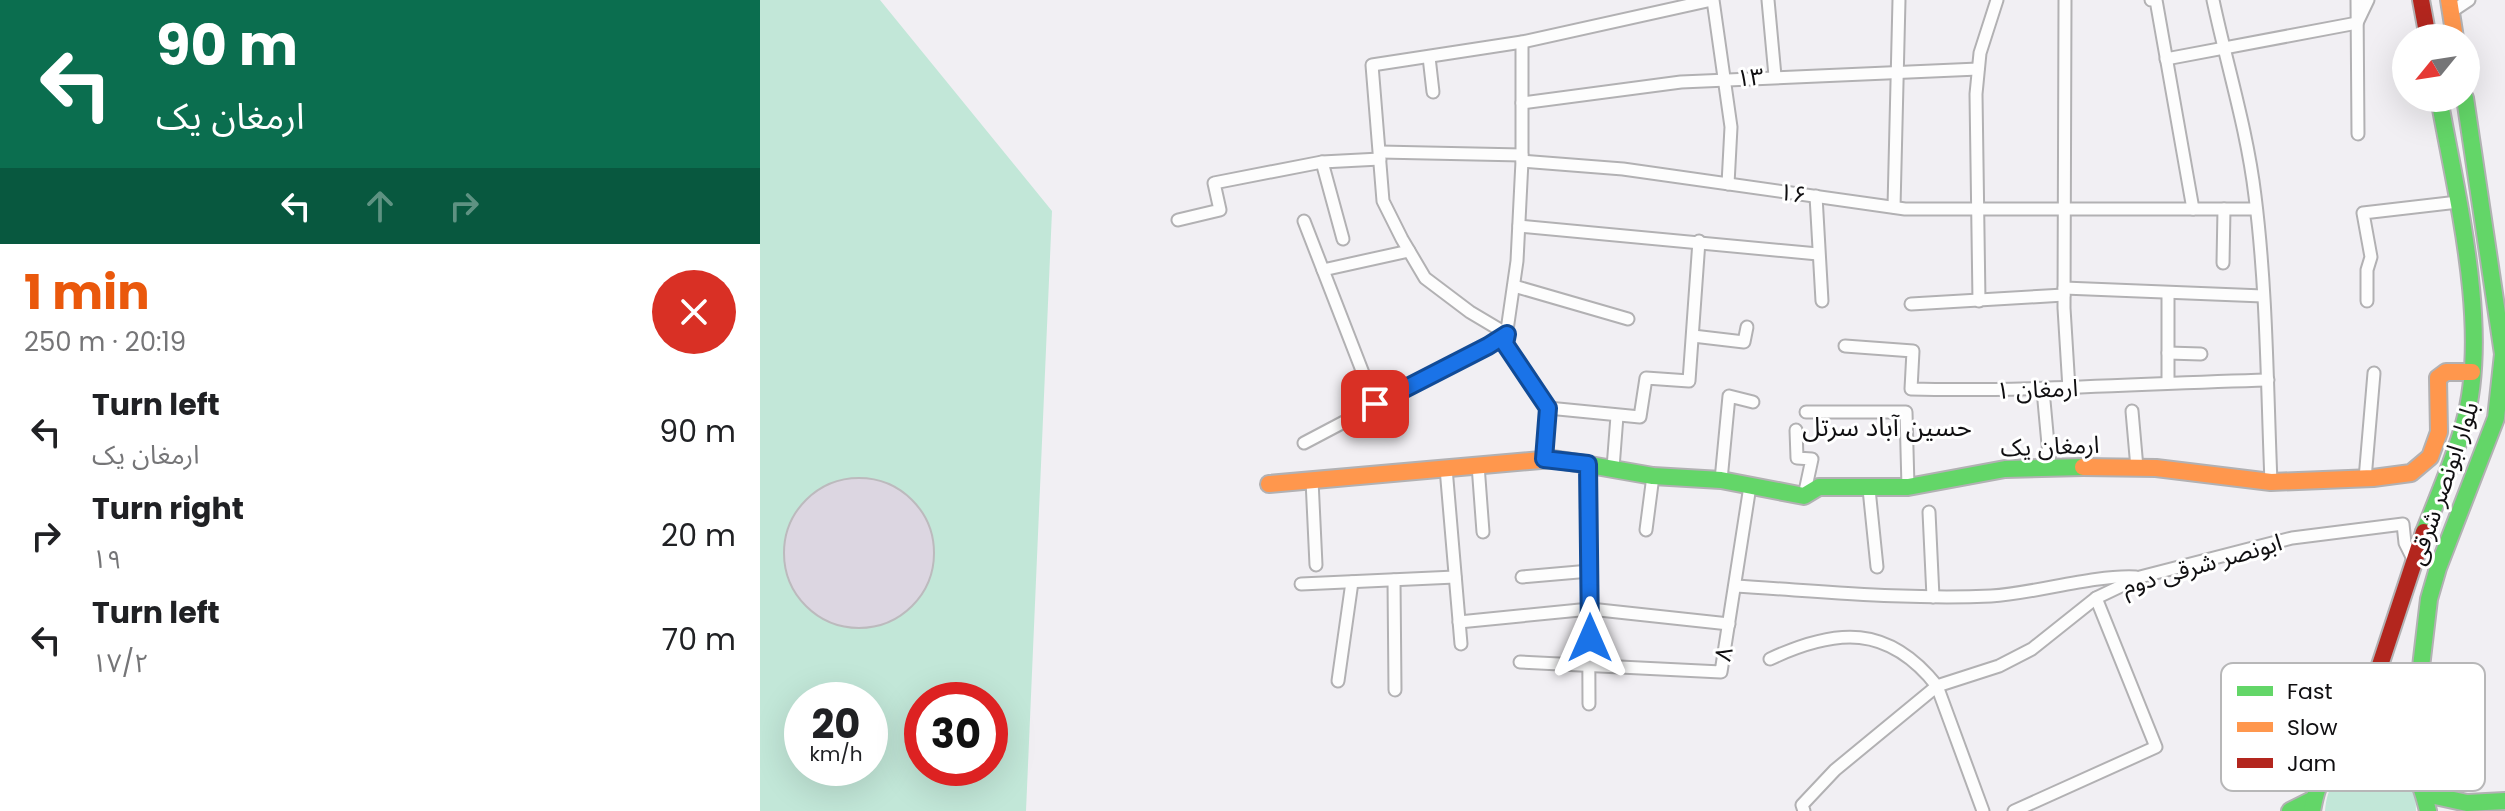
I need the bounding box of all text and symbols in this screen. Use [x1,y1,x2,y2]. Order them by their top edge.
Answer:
text: 90 m [156,6,298,85]
north arrow [2392,24,2480,112]
map controls [2392,24,2480,112]
icon: left [24,32,128,136]
street label: ۱۳ [1735,60,1765,94]
text: ارمغان یک [156,91,305,142]
street label: ۱۶ [1777,175,1809,211]
icon: left [274,184,318,228]
icon: ahead [358,184,402,228]
icon: right [442,184,486,228]
text: 1 min [24,259,150,326]
button: close [652,270,736,354]
text: 250 m · 20:19 [24,324,186,360]
pin [1341,370,1409,438]
street label: ارمغان ۱ [1995,371,2079,407]
icon: arrive [1353,382,1397,426]
text: Turn left [92,383,220,426]
street label: بلوار ابونصر شرقی [2400,397,2486,569]
district label: حسین آباد سرتل [1802,409,1972,445]
icon: left [24,410,68,454]
text: 90 m [659,410,736,453]
street label: ارمغان یک [2000,428,2100,464]
text: ارمغان یک [92,437,199,473]
text: Turn right [92,487,244,530]
icon: right [24,514,68,558]
text: 20 m [661,514,736,557]
street label: ابونصر شرقی دوم [2118,525,2286,605]
text: ۱۹ [92,541,122,577]
text: Turn left [92,591,220,634]
position arrow [1548,596,1632,680]
icon: left [24,618,68,662]
text: 70 m [662,618,736,661]
street label: ۸ [1705,644,1741,664]
text: ۱۷/۲ [92,645,149,681]
legend [2221,663,2485,791]
text: Fast [2287,676,2332,707]
speed limit sign: 30 [904,682,1008,786]
text: 20 [812,696,860,752]
text: Slow [2287,712,2337,743]
text: km/h [809,740,863,768]
text: Jam [2287,748,2336,779]

